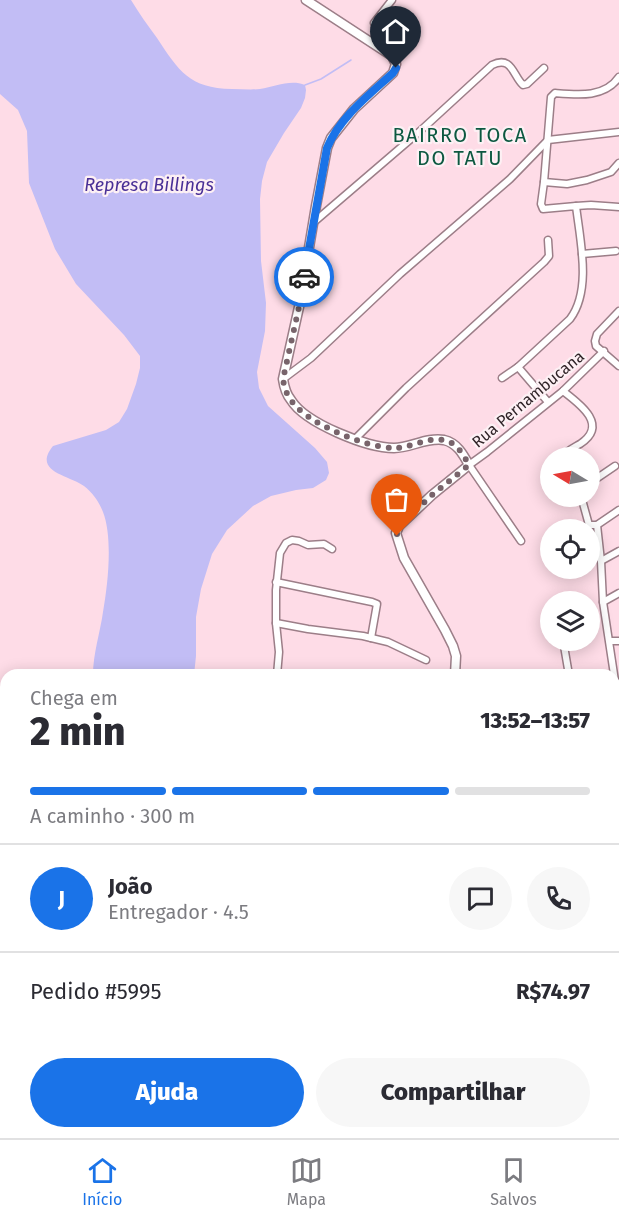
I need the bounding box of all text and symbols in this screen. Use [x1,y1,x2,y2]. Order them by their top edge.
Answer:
pin [370,6,421,68]
icon: home [379,15,412,48]
district label: BAIRRO TOCA DO TATU [392,123,528,170]
water label: Represa Billings [84,174,214,196]
courier [274,247,334,307]
icon: car [288,261,321,294]
street label: Rua Pernambucana [468,347,588,451]
north arrow [540,447,600,507]
map controls [540,447,600,651]
pin [371,474,422,536]
icon: bag [380,483,413,516]
button: locate [540,519,600,579]
button: layers [540,591,600,651]
text: Chega em [30,686,118,710]
text: 13:52–13:57 [480,707,590,734]
text: 2 min [30,709,126,755]
text: A caminho · 300 m [30,804,195,828]
button: chat [449,867,512,930]
button: phone [527,867,590,930]
text: João [108,873,153,900]
text: J [58,885,65,912]
text: Entregador · 4.5 [108,900,249,924]
text: Pedido #5995 [30,978,162,1005]
text: R$74.97 [516,978,590,1005]
button: Ajuda [30,1058,304,1127]
button: Compartilhar [316,1058,590,1127]
tab: Início [82,1154,122,1209]
tab: Mapa [287,1154,326,1209]
tab: Salvos [490,1154,537,1209]

